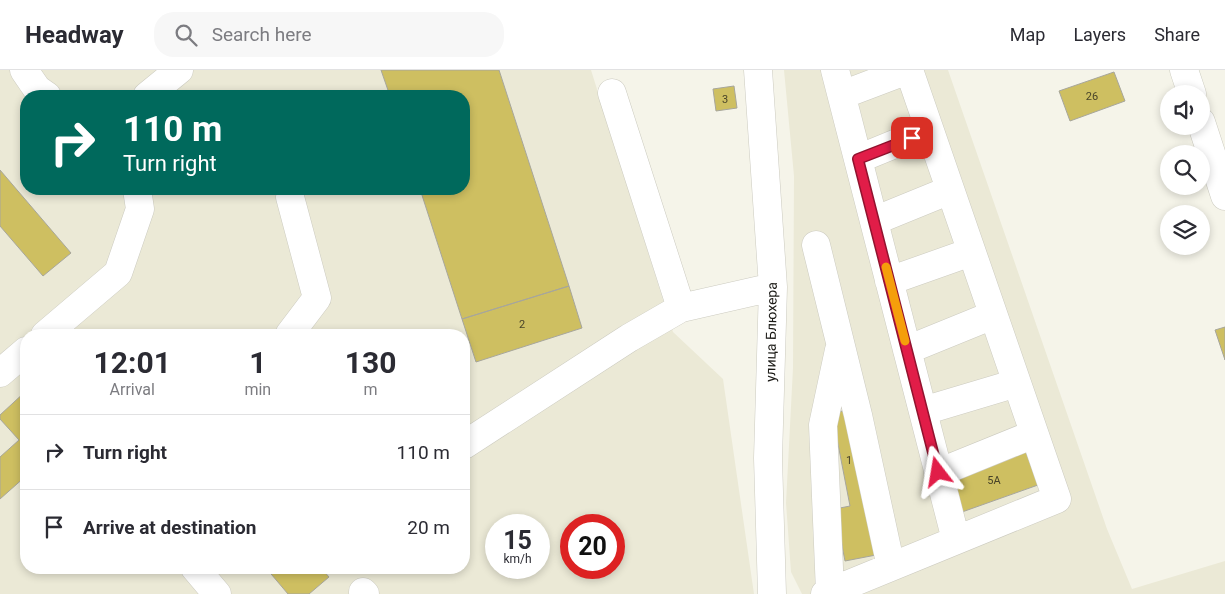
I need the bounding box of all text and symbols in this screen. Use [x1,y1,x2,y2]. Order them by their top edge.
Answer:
search box [154,12,504,57]
text: Headway [25,21,124,49]
icon: search [172,21,200,49]
text: Search here [212,23,312,46]
text: Map [1010,24,1045,45]
text: Layers [1073,24,1126,45]
text: Share [1154,24,1200,45]
map controls [1160,85,1210,255]
button: sound [1160,85,1210,135]
house number: 26 [1086,90,1098,103]
house number: 3 [722,93,728,106]
text: 110 m [123,109,222,150]
icon: right [40,110,105,175]
pin [891,117,933,159]
icon: arrive [898,124,926,152]
button: search [1160,145,1210,195]
text: Turn right [123,151,217,176]
button: layers [1160,205,1210,255]
street label: улица Блюхера [762,282,780,382]
house number: 2 [519,318,525,331]
text: 12:01 [94,345,171,380]
text: 1 [249,345,266,380]
text: 130 [345,345,396,380]
text: Arrival [110,380,155,399]
text: min [244,380,271,399]
text: m [364,380,378,399]
icon: right [40,438,68,466]
text: Turn right [83,441,167,464]
text: 110 m [397,441,450,464]
position arrow [911,445,963,497]
house number: 1 [846,454,852,467]
house number: 5А [987,474,1002,487]
icon: arrive [40,513,68,541]
speed limit sign: 20 [560,514,625,579]
text: Arrive at destination [83,516,256,539]
text: 20 m [407,516,450,539]
text: 15 [503,526,532,555]
text: km/h [503,552,532,566]

